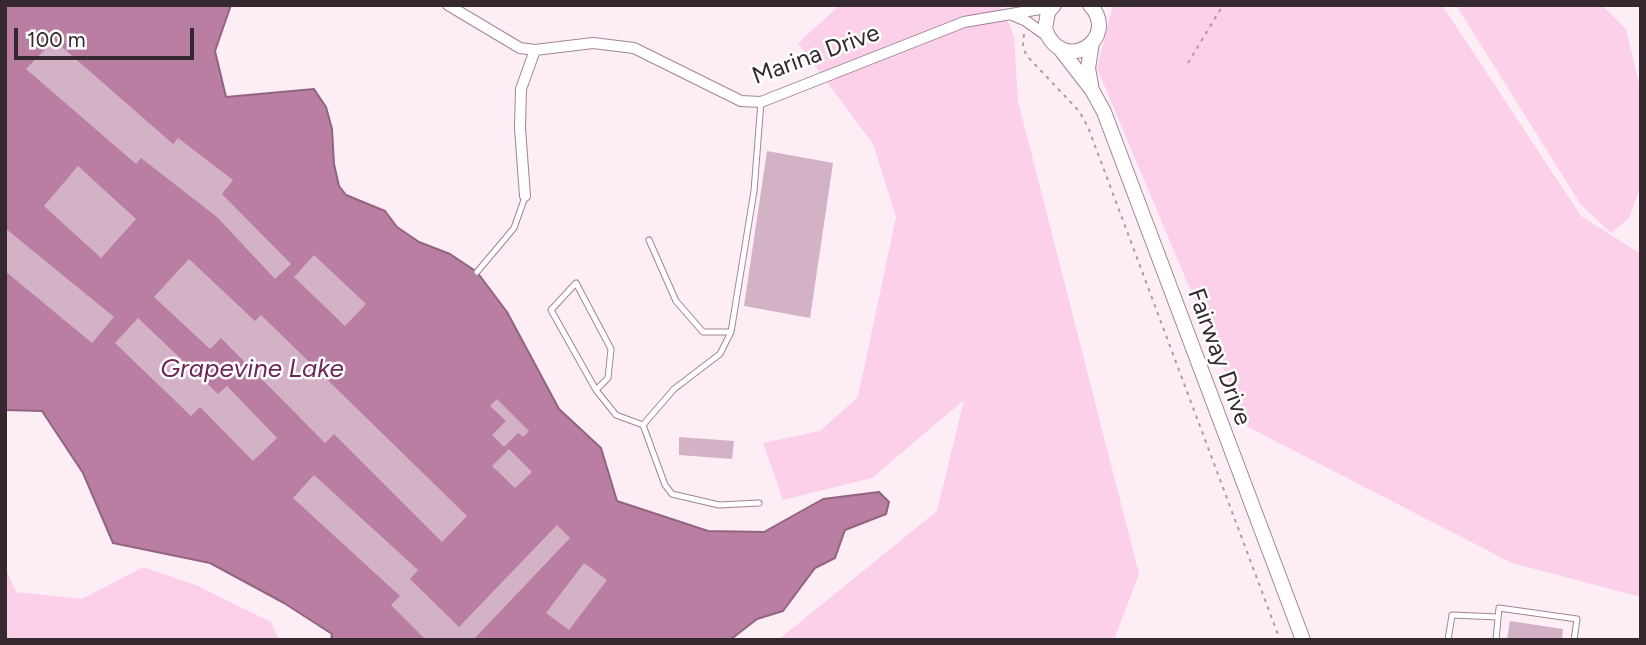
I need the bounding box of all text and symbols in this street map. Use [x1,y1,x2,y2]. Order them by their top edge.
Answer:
scale bar [18,14,198,58]
street label: Marina Drive [748,19,884,91]
text: 100 m [27,27,86,52]
street label: Fairway Drive [1181,285,1257,429]
water label: Grapevine Lake [160,353,344,385]

